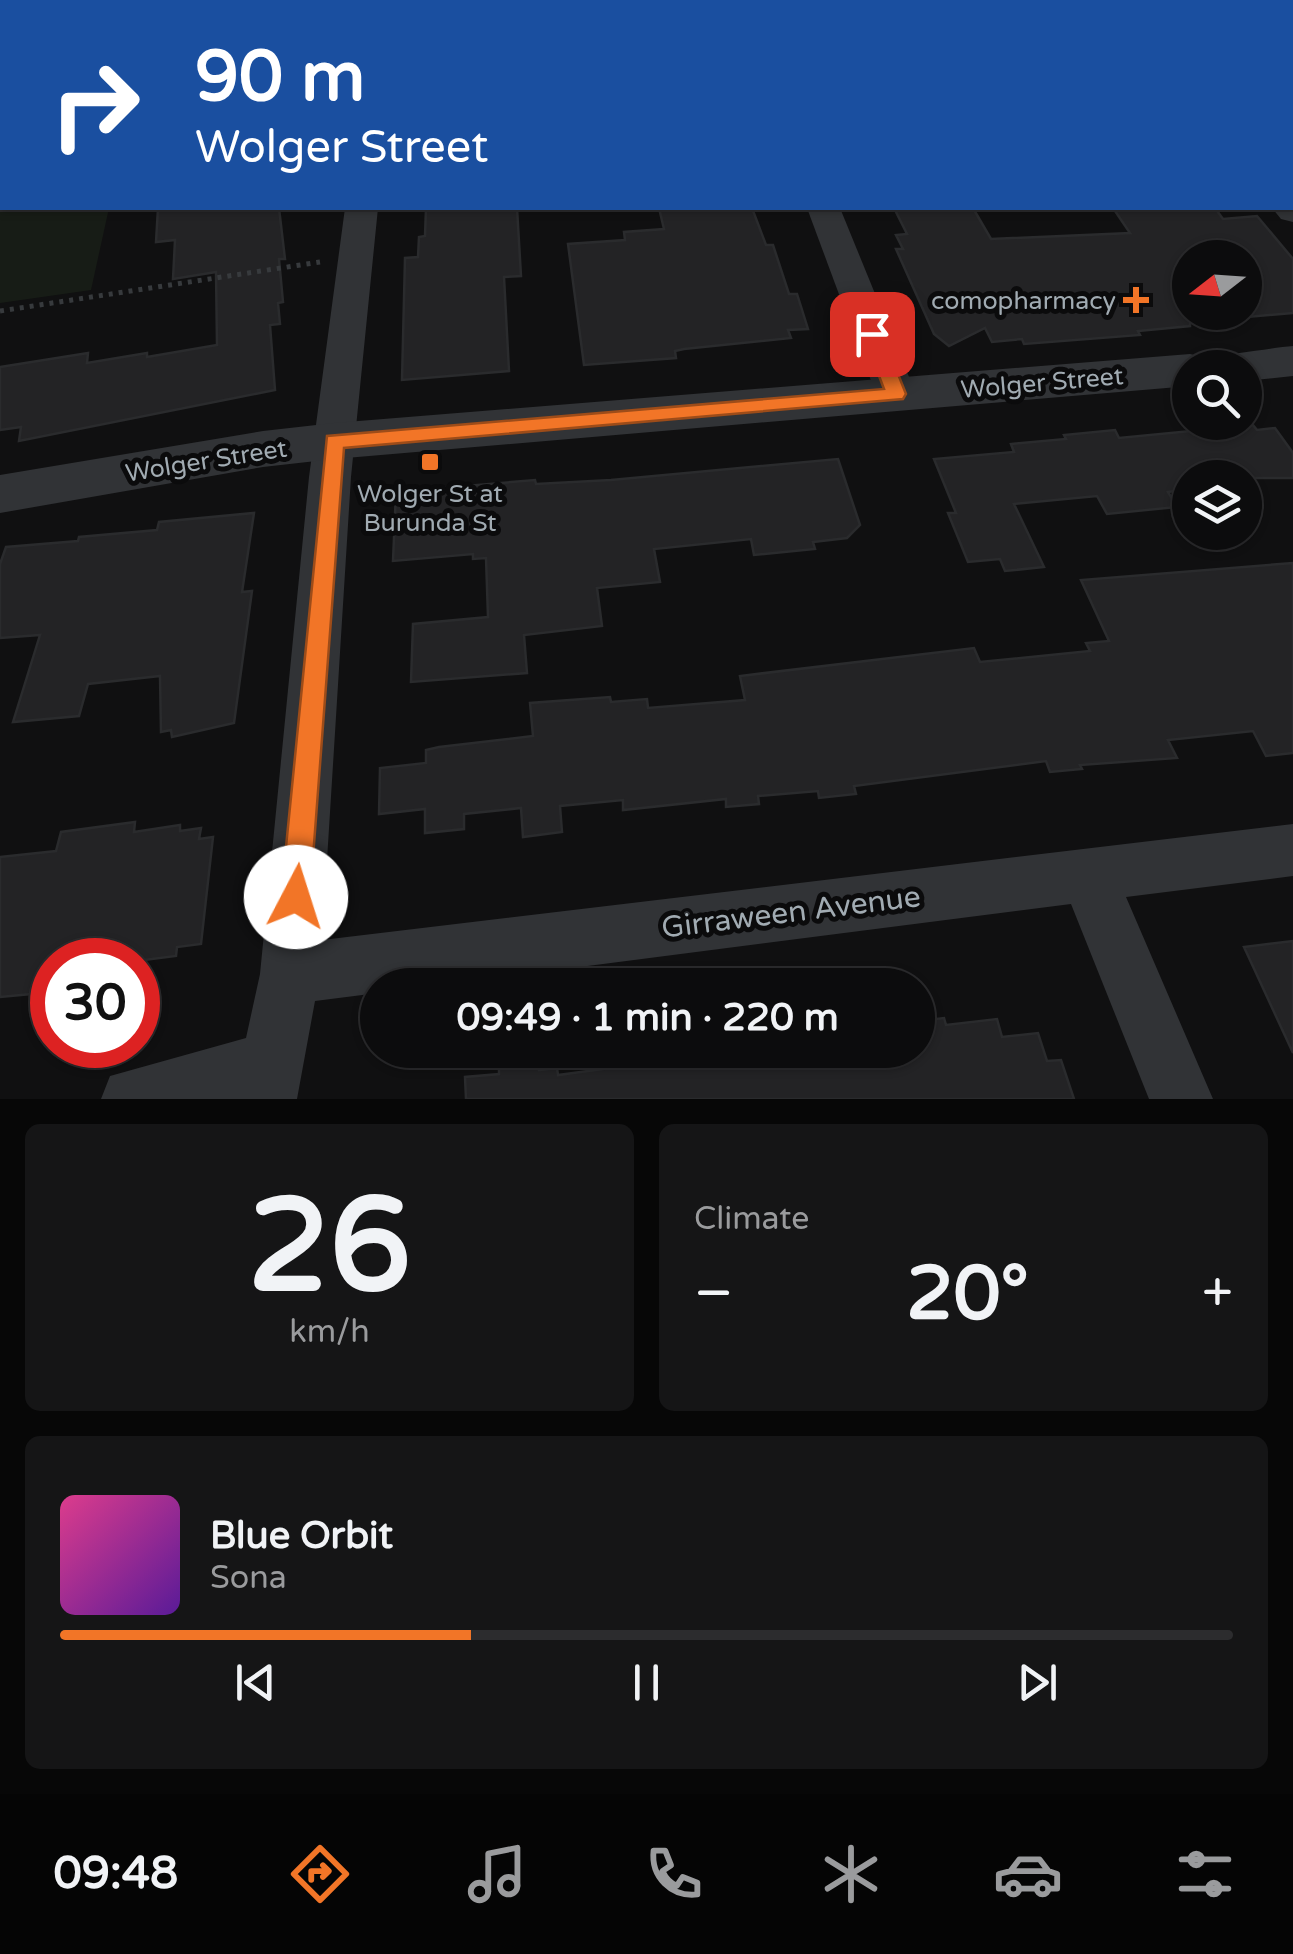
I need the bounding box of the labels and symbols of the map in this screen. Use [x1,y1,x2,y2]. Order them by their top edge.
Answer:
north arrow [1172,240,1262,330]
place label: comopharmacy [931,286,1116,316]
marker: comopharmacy [1125,289,1147,311]
pin [830,292,915,377]
street label: Wolger Street [960,361,1125,405]
street label: Wolger Street [123,433,289,489]
marker: Wolger St at Burunda St [419,451,441,473]
place label: Wolger St at Burunda St [357,479,503,538]
position arrow [244,845,348,949]
street label: Girraween Avenue [659,878,923,947]
speed limit sign: 30 [30,938,160,1068]

